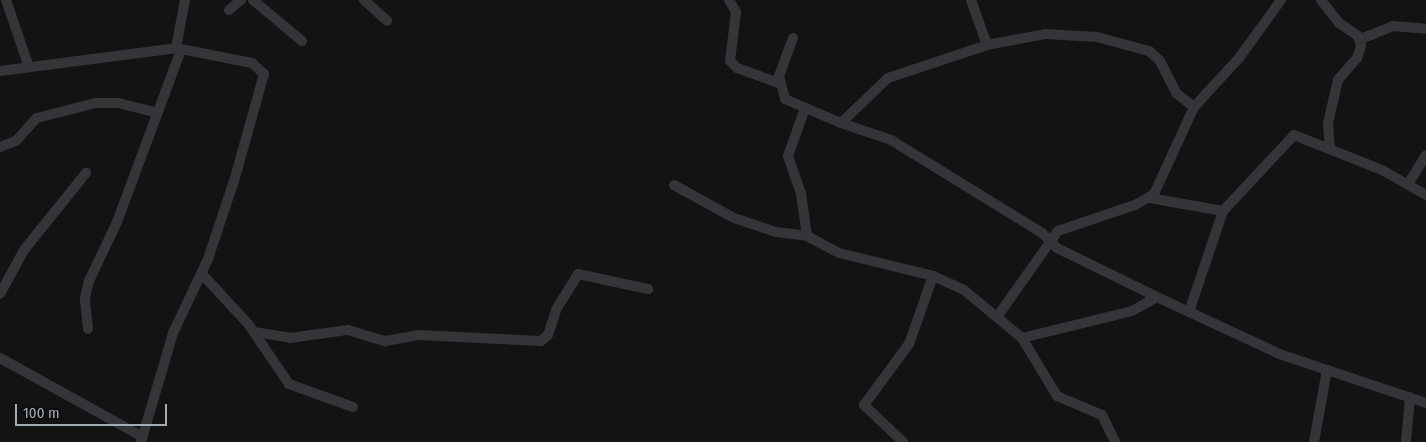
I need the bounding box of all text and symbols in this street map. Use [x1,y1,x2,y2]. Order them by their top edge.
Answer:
scale bar [18,394,170,426]
text: 100 m [23,404,60,422]

